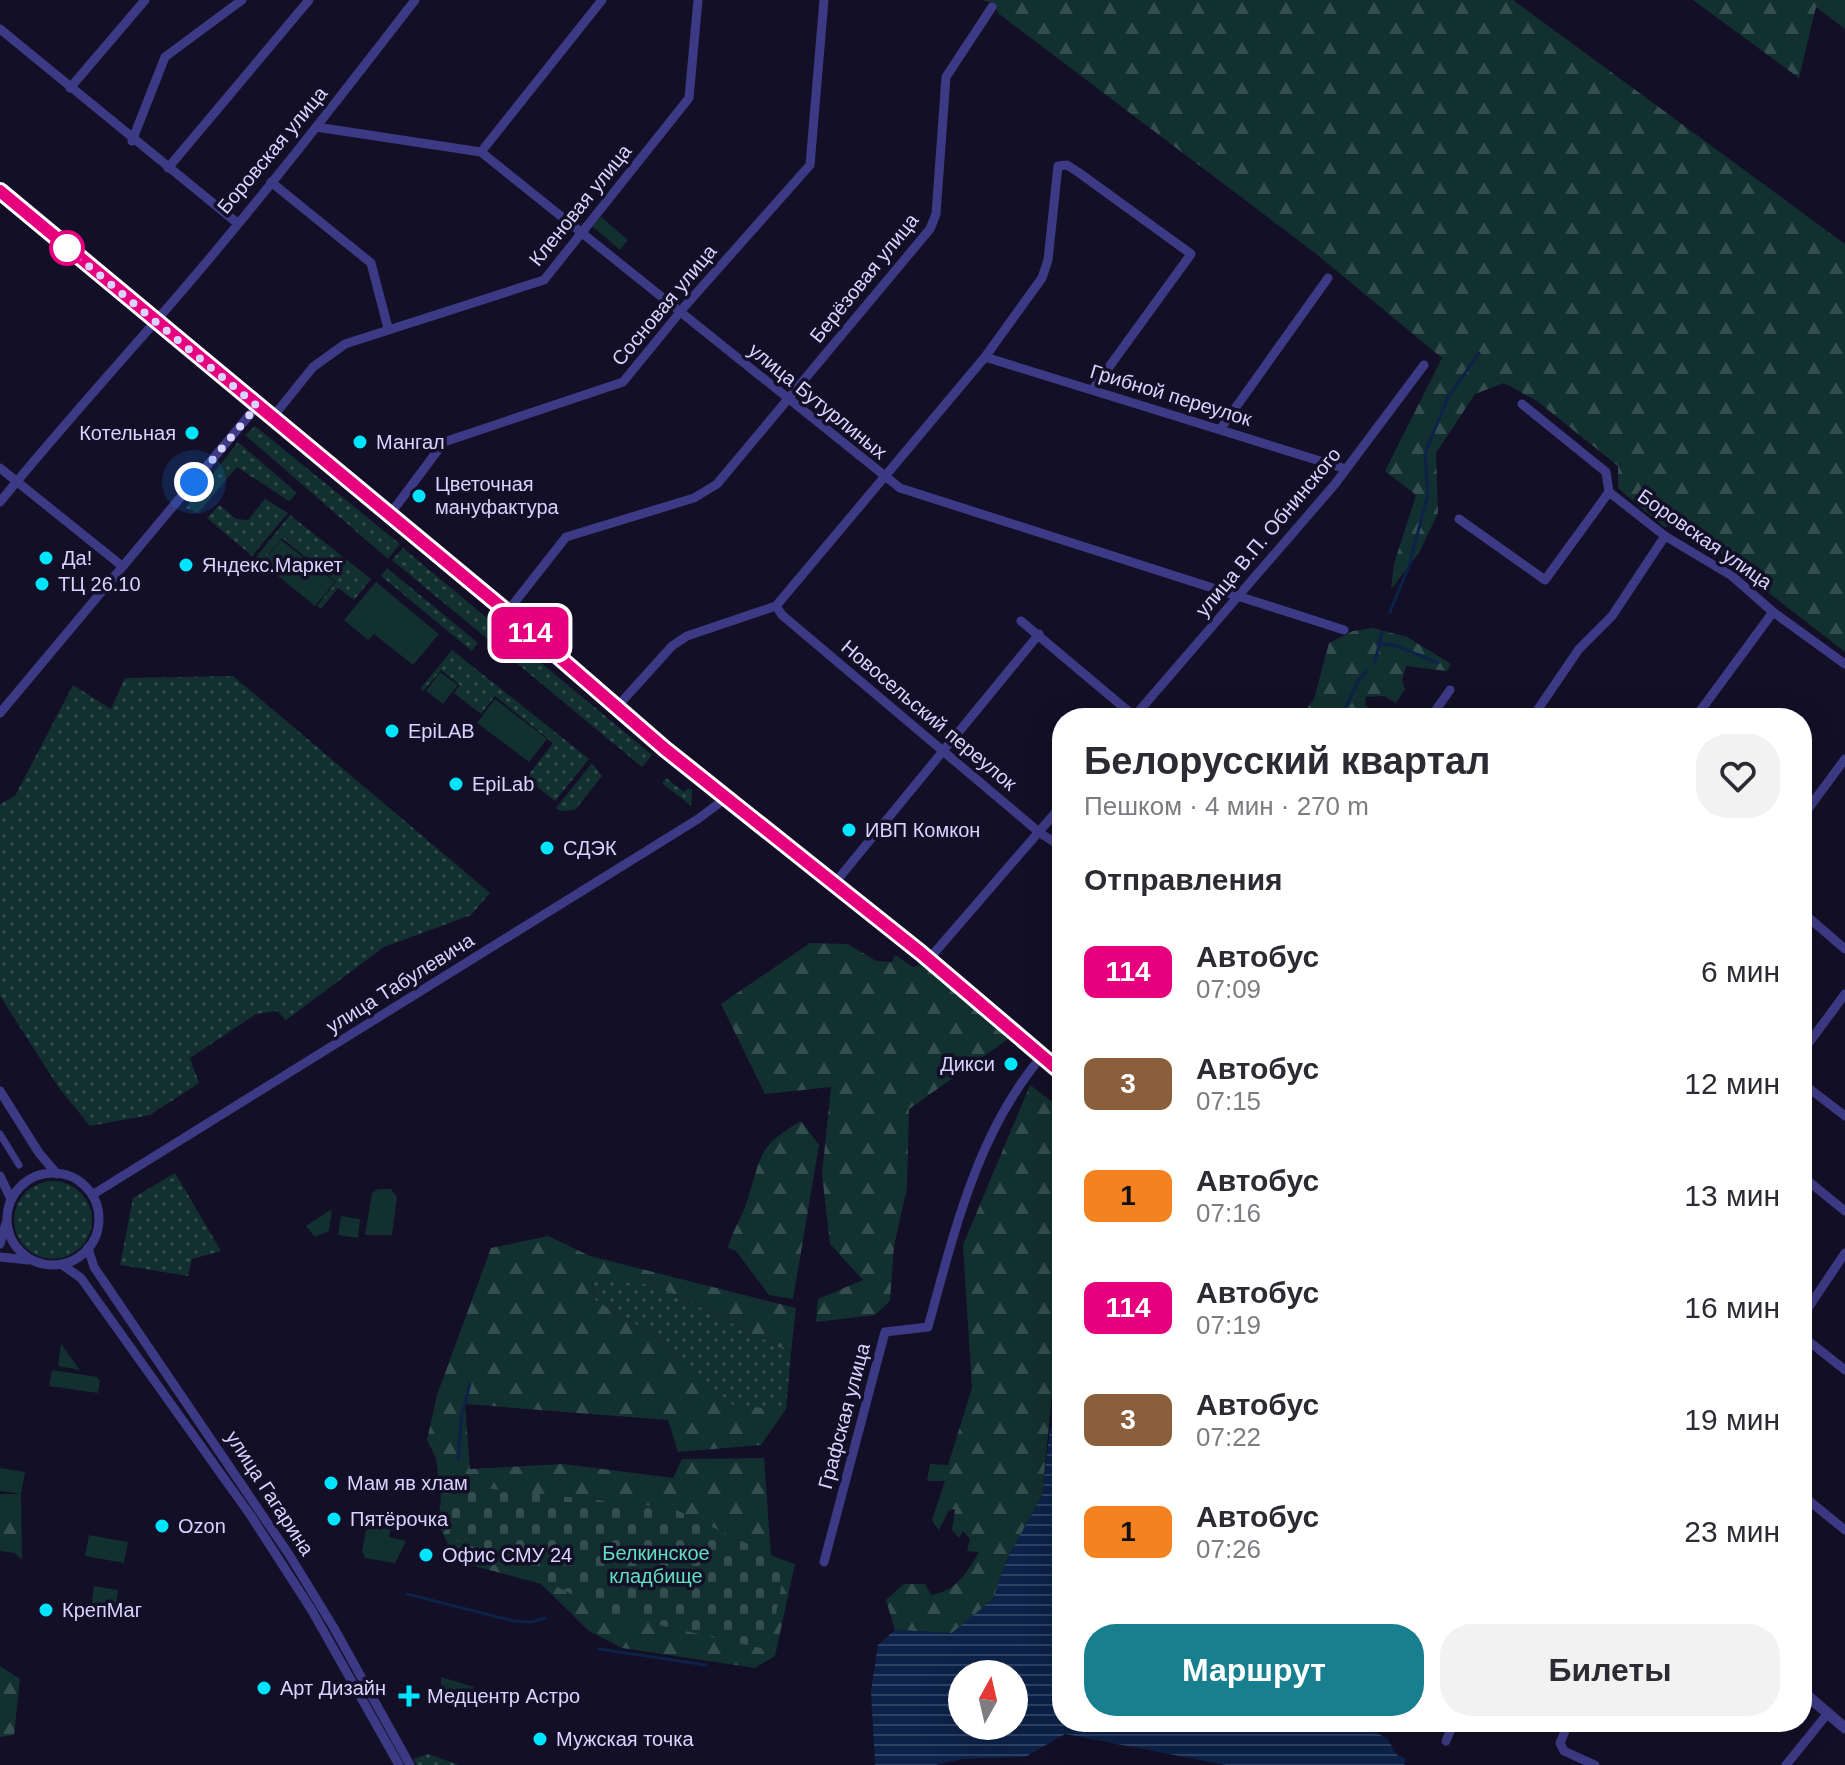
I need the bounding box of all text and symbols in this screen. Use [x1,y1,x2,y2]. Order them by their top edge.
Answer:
street label: Боровская улица [213,82,332,218]
street label: Кленовая улица [524,139,636,270]
street label: Берёзовая улица [805,208,923,347]
unlabelled marker [50,231,84,265]
street label: Сосновая улица [607,240,721,370]
street label: улица Бутурлиных [745,339,891,463]
street label: Грибной переулок [1088,360,1255,430]
place label: Котельная [79,422,176,444]
marker: Котельная [183,424,201,442]
place label: Мангал [376,431,445,453]
marker: Мангал [351,433,369,451]
street label: улица В.П. Обнинского [1191,443,1345,621]
your location [174,462,214,502]
place label: Цветочная мануфактура [435,473,560,518]
street label: Боровская улица [1634,485,1777,594]
marker: Цветочная мануфактура [410,487,428,505]
place label: Да! [62,547,92,569]
marker: Да! [37,549,55,567]
place label: Яндекс.Маркет [202,554,343,576]
marker: Яндекс.Маркет [177,556,195,574]
place label: ТЦ 26.10 [58,573,141,595]
marker: ТЦ 26.10 [33,575,51,593]
line badge: 114 [484,607,576,659]
text: 114 [507,617,553,648]
street label: Новосельский переулок [837,635,1021,795]
place label: EpiLAB [408,720,475,742]
marker: EpiLAB [383,722,401,740]
button: heart [1696,734,1780,818]
text: Белорусский квартал [1084,740,1490,782]
place label: EpiLab [472,773,534,795]
marker: EpiLab [447,775,465,793]
text: Пешком · 4 мин · 270 m [1084,791,1369,821]
place label: ИВП Комкон [865,819,980,841]
marker: ИВП Комкон [840,821,858,839]
place label: СДЭК [563,837,617,859]
marker: СДЭК [538,839,556,857]
text: Отправления [1084,863,1283,896]
street label: улица Табулевича [322,928,479,1037]
text: Автобус [1196,940,1319,973]
text: 6 мин [1701,955,1780,988]
text: 114 [1105,956,1151,987]
text: 07:09 [1196,974,1261,1004]
text: Автобус [1196,1052,1319,1085]
place label: Дикси [940,1053,995,1075]
marker: Дикси [1002,1055,1020,1073]
text: 12 мин [1684,1067,1780,1100]
text: 3 [1120,1068,1136,1099]
text: 07:15 [1196,1086,1261,1116]
text: Автобус [1196,1164,1319,1197]
text: 13 мин [1684,1179,1780,1212]
text: 1 [1120,1180,1136,1211]
text: 07:16 [1196,1198,1261,1228]
text: Автобус [1196,1276,1319,1309]
text: 16 мин [1684,1291,1780,1324]
text: 114 [1105,1292,1151,1323]
text: 07:19 [1196,1310,1261,1340]
street label: Графская улица [814,1340,874,1491]
text: Автобус [1196,1388,1319,1421]
text: 19 мин [1684,1403,1780,1436]
text: 3 [1120,1404,1136,1435]
text: 07:22 [1196,1422,1261,1452]
street label: улица Гагарина [222,1427,319,1560]
place label: Мам яв хлам [347,1472,468,1494]
marker: Мам яв хлам [322,1474,340,1492]
text: Автобус [1196,1500,1319,1533]
place label: Пятёрочка [350,1508,449,1530]
marker: Пятёрочка [325,1510,343,1528]
place label: Ozon [178,1515,226,1537]
text: 23 мин [1684,1515,1780,1548]
text: 1 [1120,1516,1136,1547]
marker: Ozon [153,1517,171,1535]
text: 07:26 [1196,1534,1261,1564]
park label: Белкинское кладбище [602,1542,710,1587]
place label: Офис СМУ 24 [442,1544,572,1566]
marker: Офис СМУ 24 [417,1546,435,1564]
place label: КрепМаг [62,1599,142,1621]
marker: КрепМаг [37,1601,55,1619]
button: Маршрут [1084,1624,1424,1716]
button: Билеты [1440,1624,1780,1716]
north arrow [948,1660,1028,1740]
map controls [948,1660,1028,1740]
place label: Арт Дизайн [280,1677,386,1699]
marker: Арт Дизайн [255,1679,273,1697]
marker: Медцентр Астро [398,1685,420,1707]
place label: Медцентр Астро [427,1685,580,1707]
place label: Мужская точка [556,1728,694,1750]
marker: Мужская точка [531,1730,549,1748]

